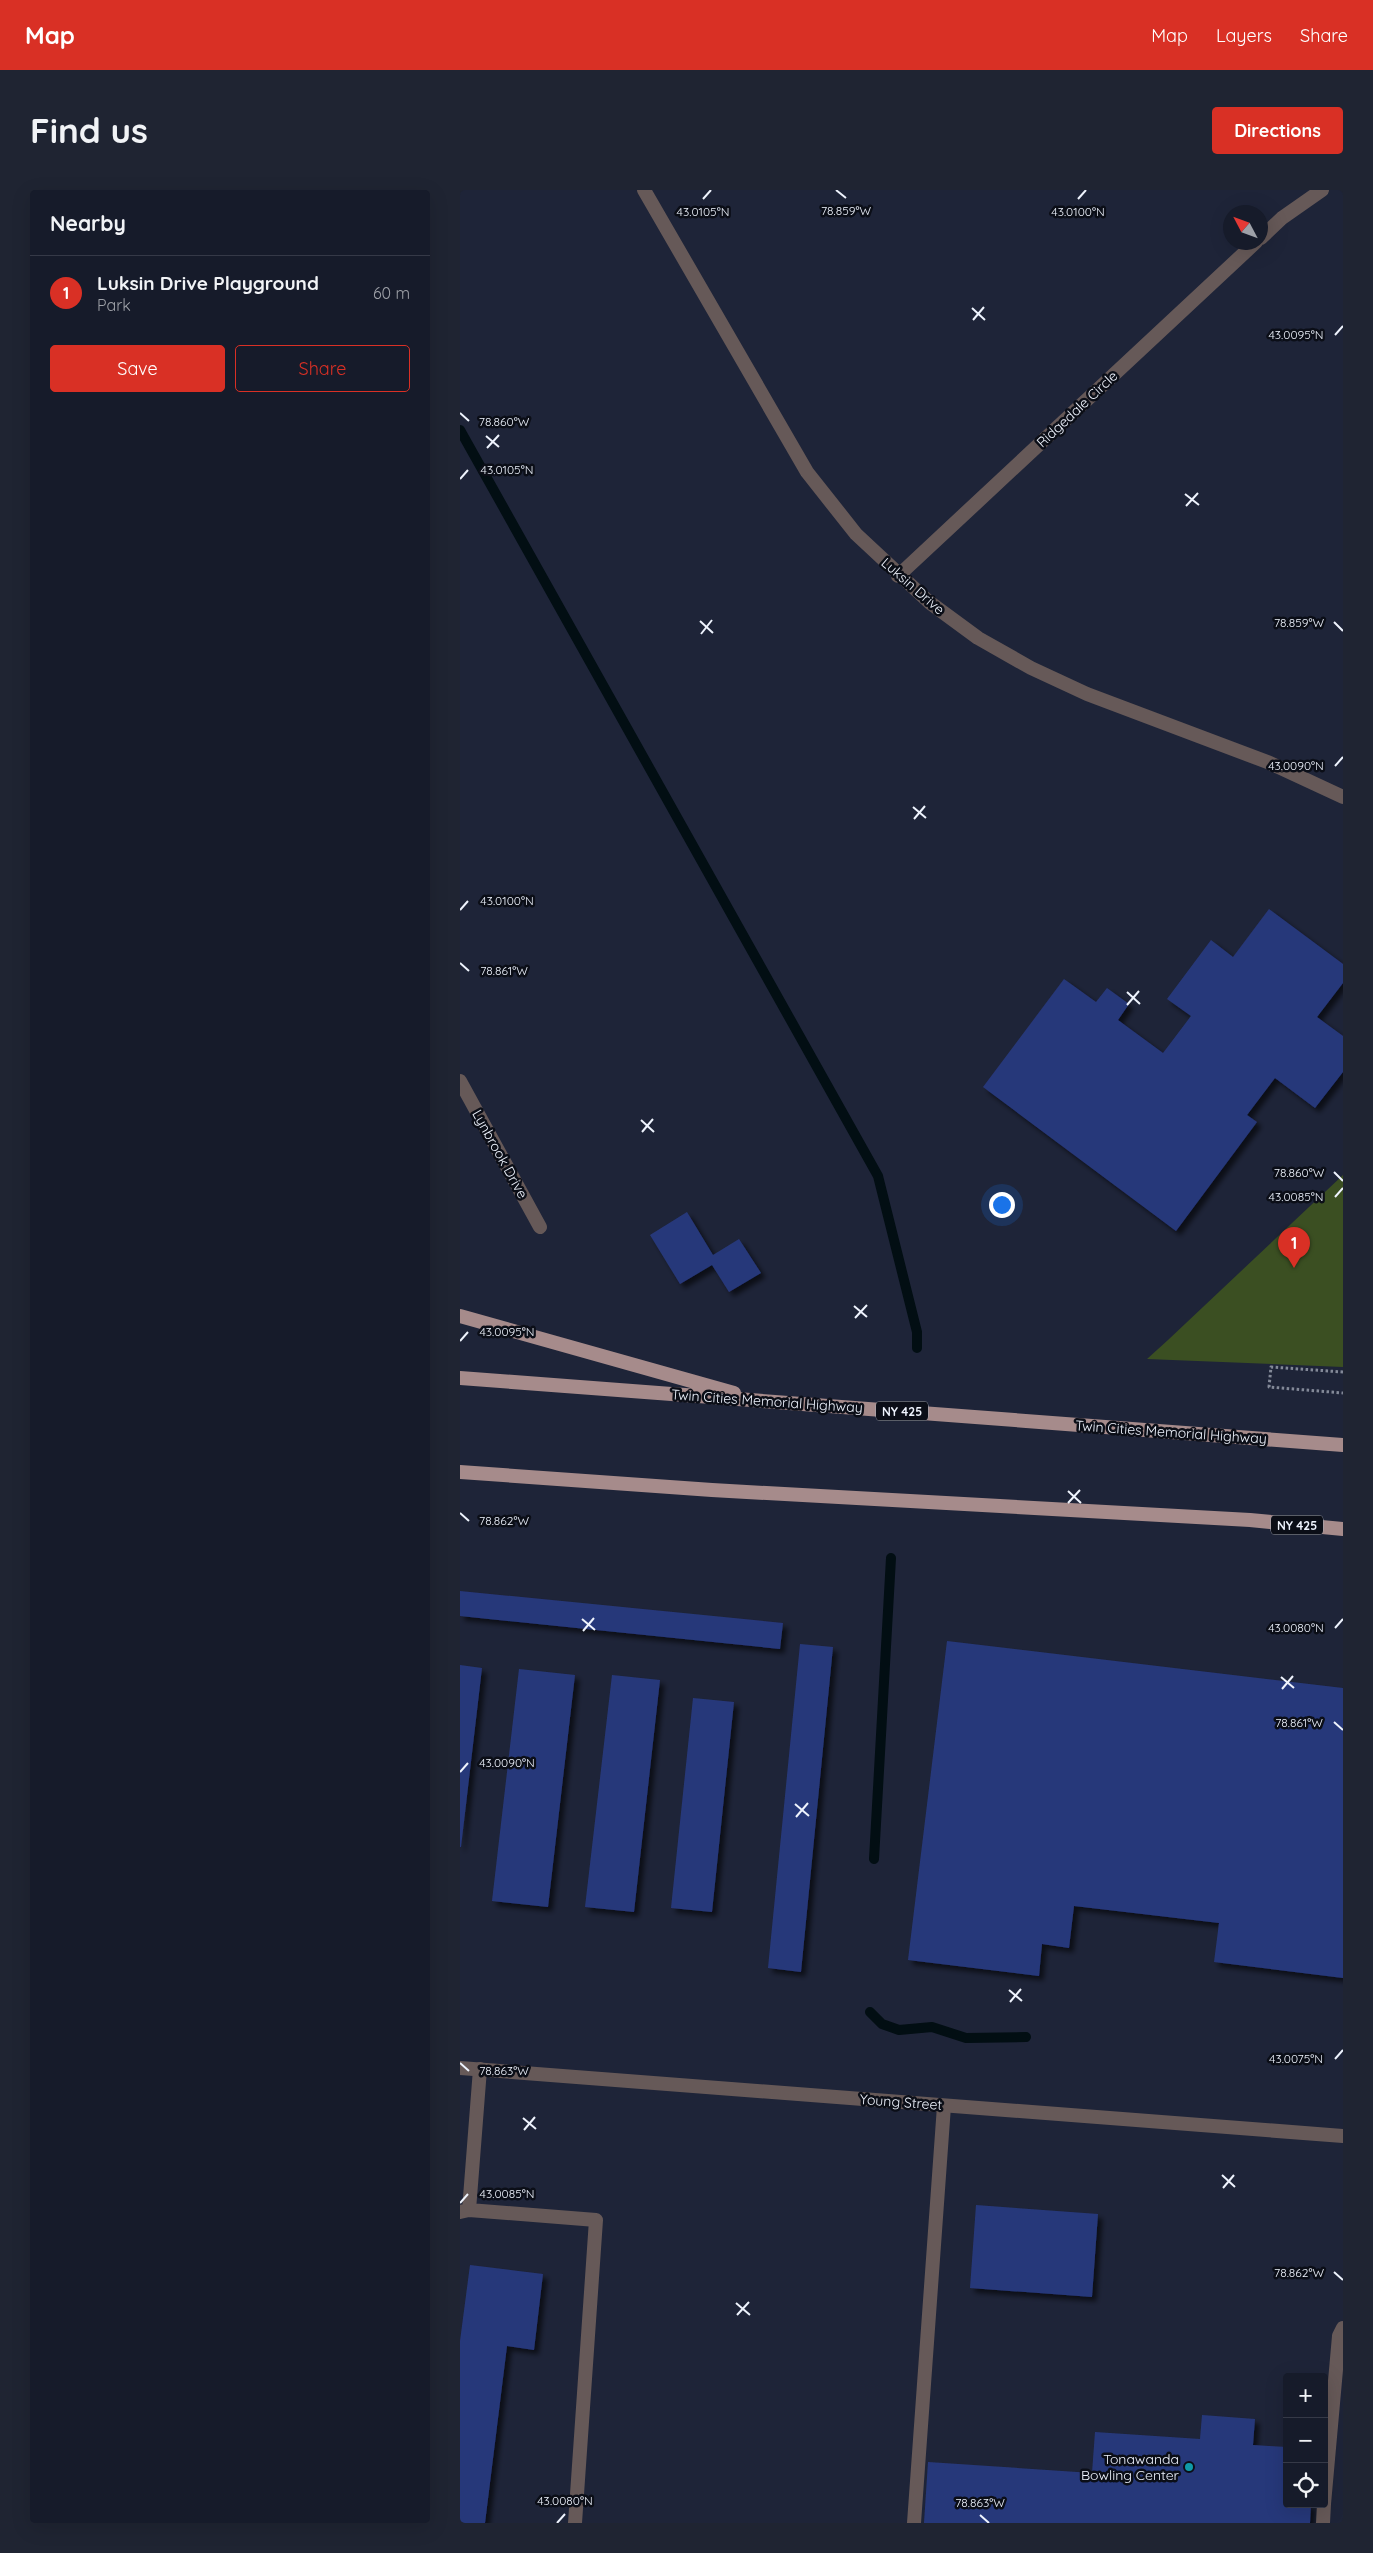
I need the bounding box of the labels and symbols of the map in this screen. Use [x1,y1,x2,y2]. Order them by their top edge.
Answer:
text: 78.859°W [821,203,871,218]
text: 43.0105°N [677,204,729,219]
text: 43.0100°N [1051,204,1105,219]
north arrow [1223,205,1268,250]
text: 43.0095°N [1268,327,1324,342]
street label: Ridgedale Circle [1033,367,1121,451]
text: 78.860°W [479,414,530,429]
text: 43.0105°N [481,462,533,477]
street label: Luksin Drive [878,554,948,618]
text: 78.859°W [1274,615,1324,630]
text: 43.0090°N [1268,758,1324,773]
text: 43.0100°N [480,893,534,908]
text: 78.861°W [480,963,528,978]
street label: Lynbrook Drive [468,1106,532,1202]
text: 78.860°W [1274,1165,1325,1180]
text: 43.0085°N [1269,1189,1323,1204]
your location [989,1192,1015,1218]
pin: 1 [1278,1227,1310,1268]
text: 43.0095°N [479,1324,535,1339]
street label: Twin Cities Memorial Highway [671,1385,863,1417]
road number: NY 425 [876,1402,928,1420]
street label: Twin Cities Memorial Highway [1075,1416,1267,1448]
text: 78.862°W [479,1513,529,1528]
road number: NY 425 [1271,1516,1323,1534]
text: 43.0080°N [1268,1620,1324,1635]
text: 78.861°W [1275,1715,1323,1730]
text: 43.0090°N [479,1755,535,1770]
text: 43.0075°N [1269,2051,1323,2066]
text: 78.863°W [479,2063,529,2078]
street label: Young Street [859,2090,943,2114]
text: 43.0085°N [480,2186,534,2201]
text: 78.862°W [1274,2265,1324,2280]
place label: Tonawanda Bowling Center [1081,2450,1180,2484]
marker: Tonawanda Bowling Center [1183,2461,1195,2473]
text: 43.0080°N [537,2493,593,2508]
text: 78.863°W [955,2495,1005,2510]

